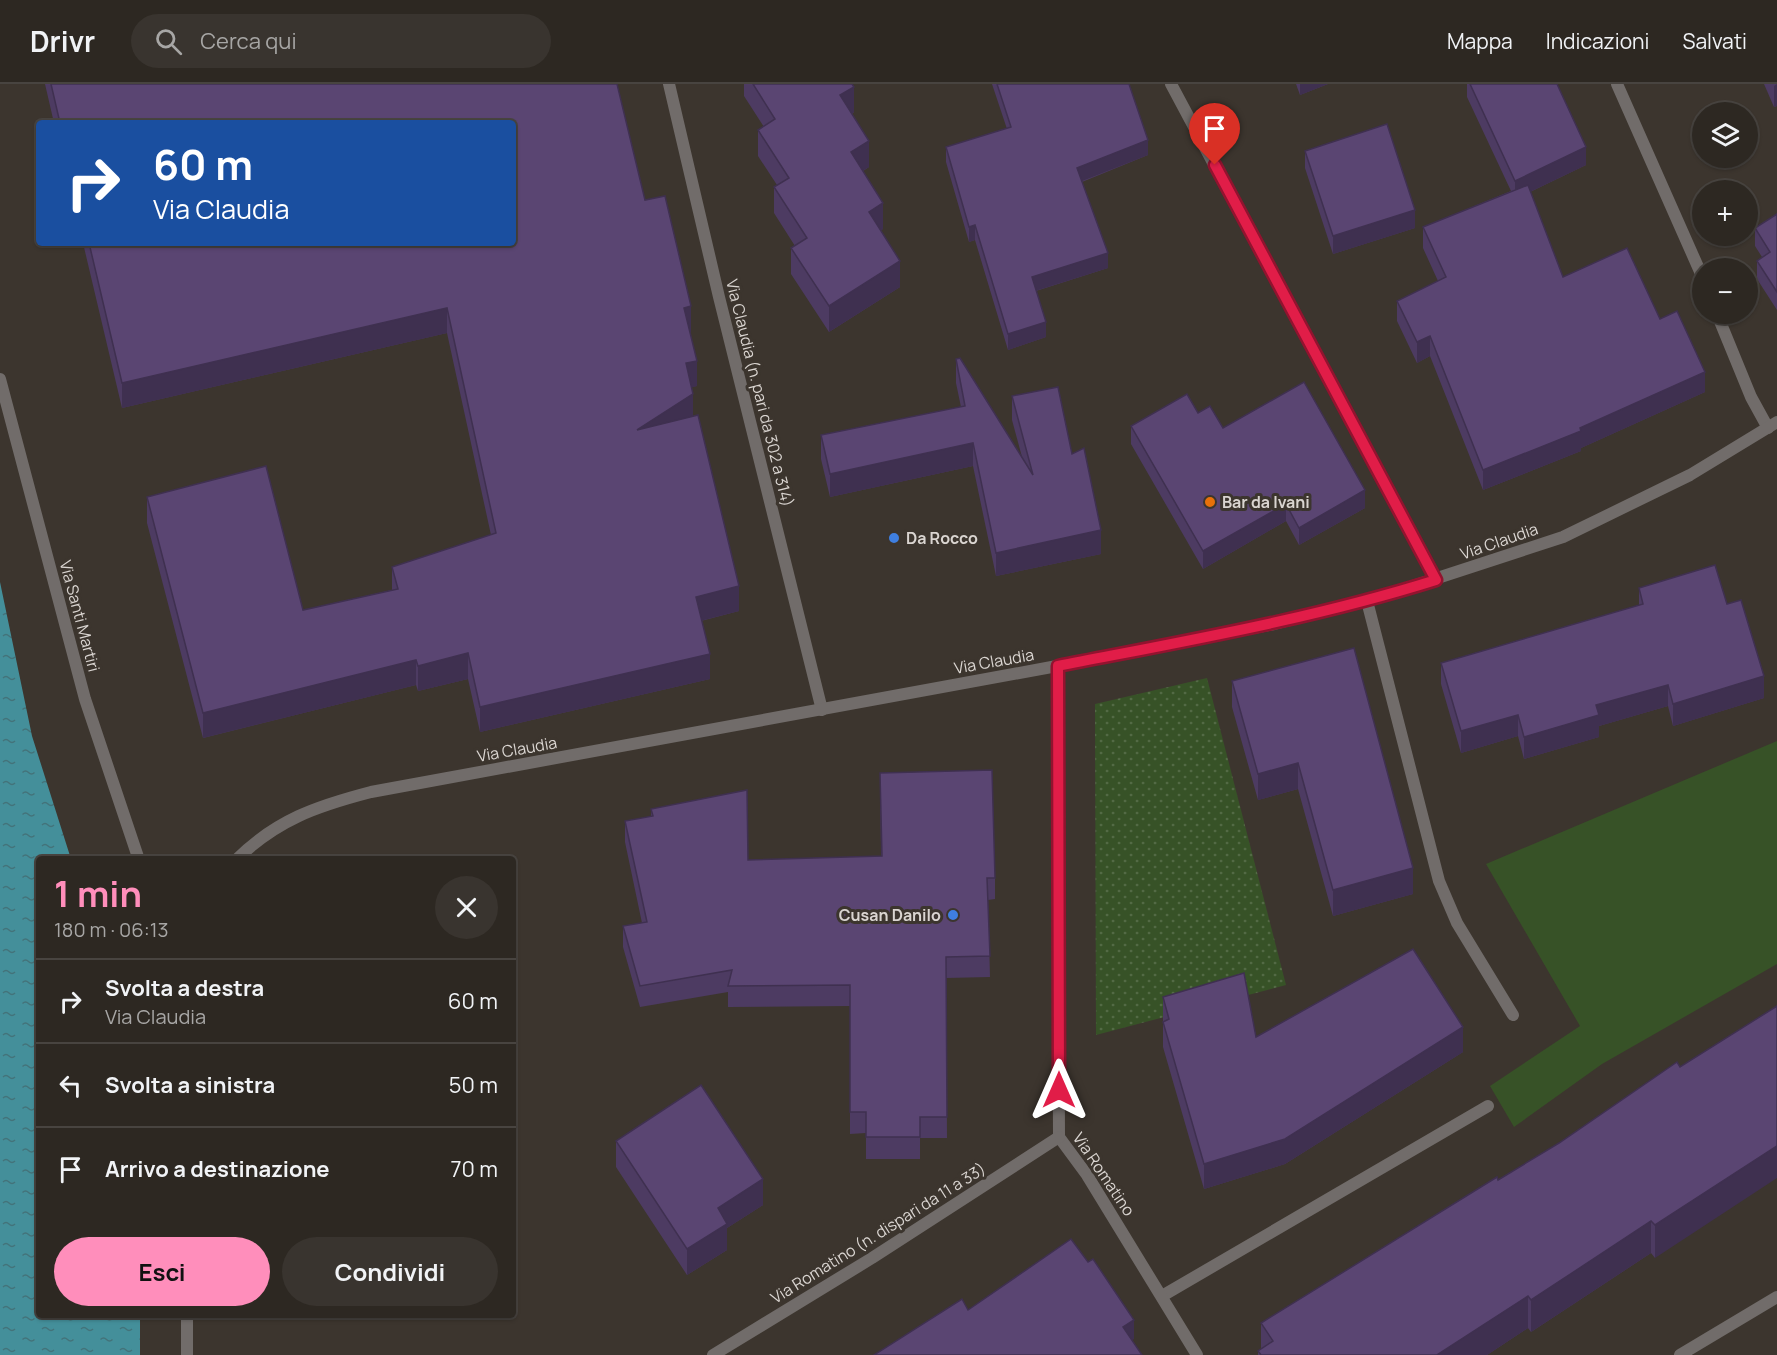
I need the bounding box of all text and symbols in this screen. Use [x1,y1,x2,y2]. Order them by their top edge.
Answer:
search box [131,14,551,68]
text: Drivr [30,22,95,60]
icon: search [152,25,185,58]
text: Cerca qui [200,26,297,56]
text: Mappa [1447,27,1513,55]
text: Indicazioni [1546,27,1649,55]
text: Salvati [1682,27,1747,55]
map controls [1692,102,1758,324]
button: layers [1692,102,1758,168]
pin [1189,103,1240,165]
icon: arrive [1198,112,1231,145]
text: 60 m [153,135,253,193]
icon: right [54,144,132,222]
button: + [1692,180,1758,246]
text: Via Claudia [153,190,289,227]
button: − [1692,258,1758,324]
street label: Via Claudia (n. pari da 302 a 314) [721,277,799,509]
place label: Bar da Ivani [1222,491,1310,513]
marker: Bar da Ivani [1203,495,1217,509]
street label: Via Claudia [1457,517,1541,565]
place label: Da Rocco [906,527,978,549]
marker: Da Rocco [887,531,901,545]
street label: Via Santi Martiri [55,558,105,674]
street label: Via Claudia [952,643,1036,679]
street label: Via Claudia [475,731,559,767]
text: 1 min [54,869,142,918]
button: close [435,876,498,939]
place label: Cusan Danilo [839,904,941,926]
marker: Cusan Danilo [946,908,960,922]
text: 180 m · 06:13 [54,916,169,943]
text: Svolta a destra [105,973,264,1003]
icon: right [54,985,87,1018]
text: 60 m [448,986,498,1016]
text: Via Claudia [105,1003,206,1030]
position arrow [1027,1058,1091,1122]
icon: left [54,1069,87,1102]
text: Svolta a sinistra [105,1070,275,1100]
text: 50 m [449,1070,498,1100]
street label: Via Romatino [1068,1128,1140,1220]
icon: arrive [54,1153,87,1186]
text: Arrivo a destinazione [105,1154,329,1184]
text: 70 m [450,1154,498,1184]
street label: Via Romatino (n. dispari da 11 a 33) [766,1158,990,1308]
button: Esci [54,1237,270,1306]
button: Condividi [282,1237,498,1306]

